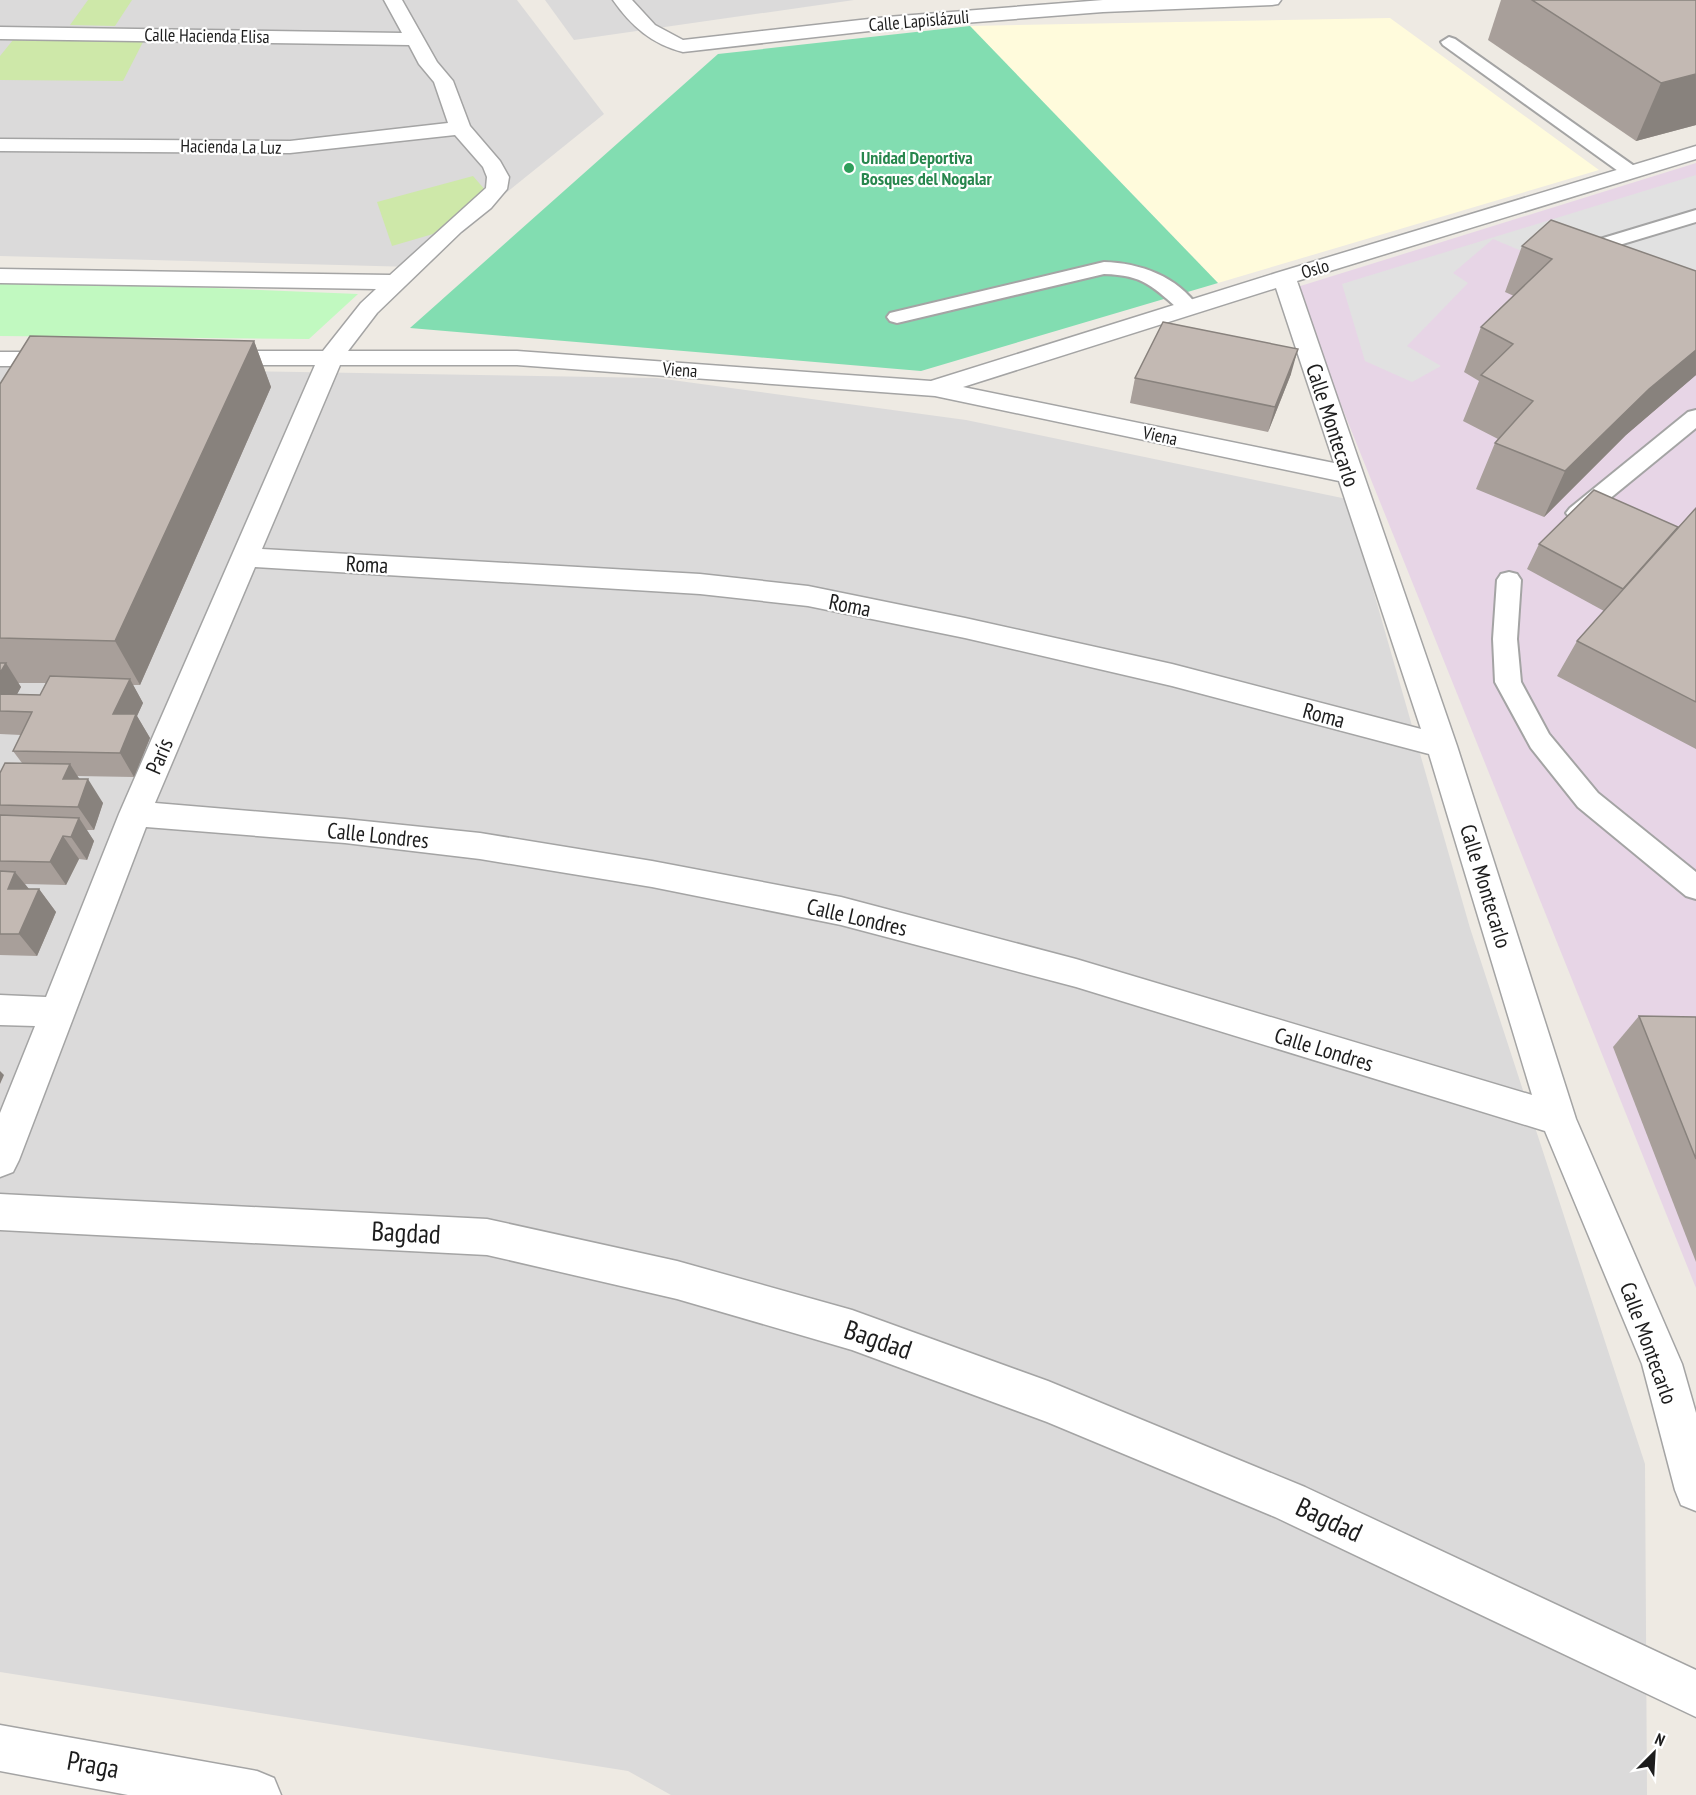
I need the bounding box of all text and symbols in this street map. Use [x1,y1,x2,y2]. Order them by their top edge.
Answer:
street label: Calle Lapislázuli [868,5,970,36]
street label: Calle Hacienda Elisa [144,23,270,48]
street label: Hacienda La Luz [180,134,282,159]
place label: Unidad Deportiva Bosques del Nogalar [861,146,993,190]
marker: Unidad Deportiva Bosques del Nogalar [842,161,856,175]
street label: Oslo [1298,253,1332,284]
street label: Viena [661,357,698,382]
street label: Calle Montecarlo [1300,360,1366,490]
street label: Viena [1140,420,1180,450]
street label: Roma [345,549,389,579]
street label: Roma [827,587,873,623]
street label: Roma [1300,696,1348,734]
street label: París [139,734,179,778]
street label: Calle Londres [326,816,430,854]
street label: Calle Montecarlo [1454,821,1518,951]
street label: Calle Londres [804,892,910,942]
street label: Calle Londres [1271,1021,1377,1077]
street label: Bagdad [371,1213,442,1251]
street label: Calle Montecarlo [1614,1278,1684,1408]
street label: Bagdad [840,1312,917,1366]
street label: Bagdad [1291,1489,1368,1549]
north arrow [1624,1723,1684,1783]
text: N [1652,1728,1668,1750]
street label: Praga [65,1743,122,1785]

